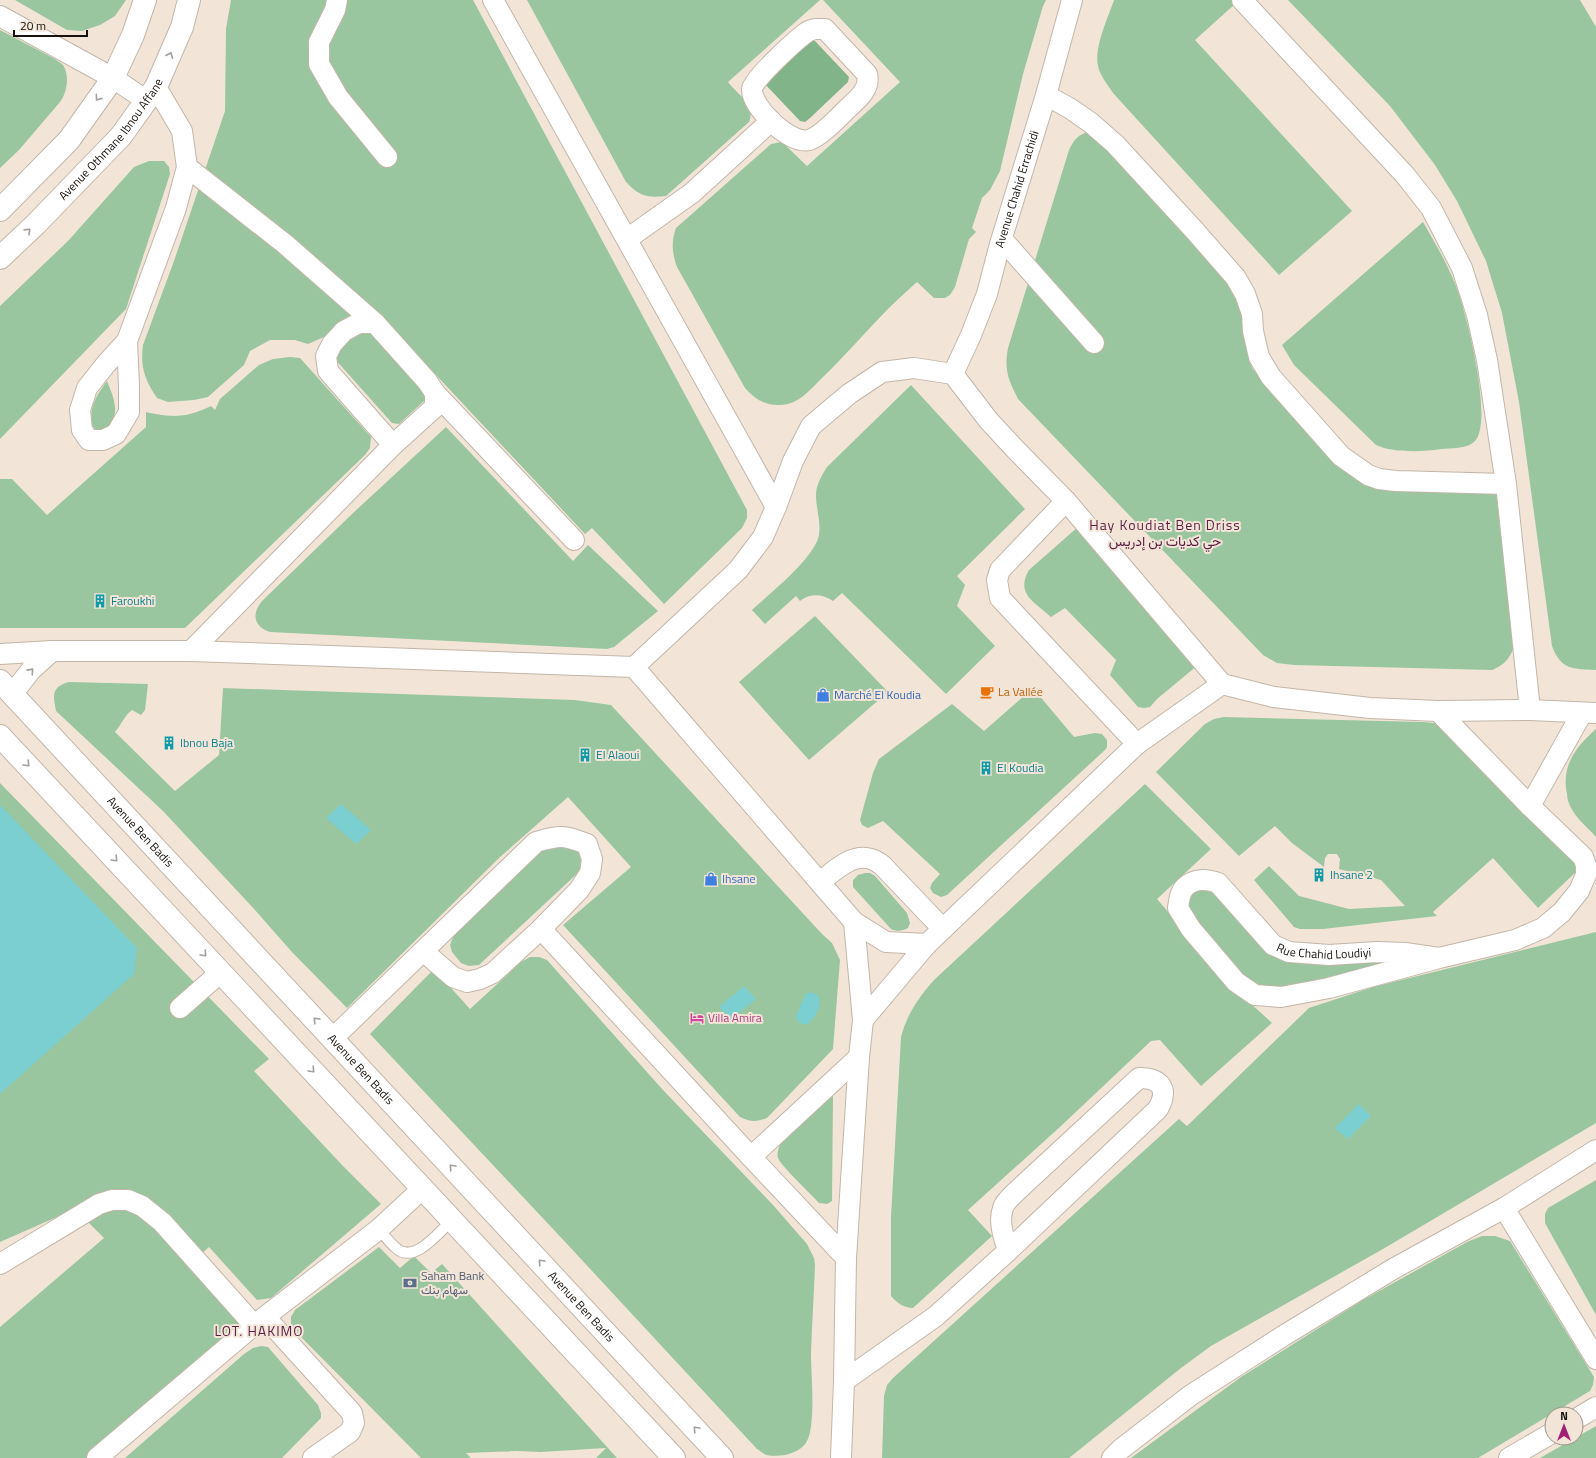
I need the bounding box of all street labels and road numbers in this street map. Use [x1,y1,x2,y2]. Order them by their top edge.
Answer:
street label: Avenue Othmane Ibnou Affane [54,75,168,204]
street label: Avenue Chahid Errachidi [989,128,1043,250]
street label: Avenue Ben Badis [103,792,179,872]
street label: Rue Chahid Loudiyi [1273,938,1372,964]
street label: Avenue Ben Badis [323,1029,399,1109]
street label: Avenue Ben Badis [544,1267,620,1346]

